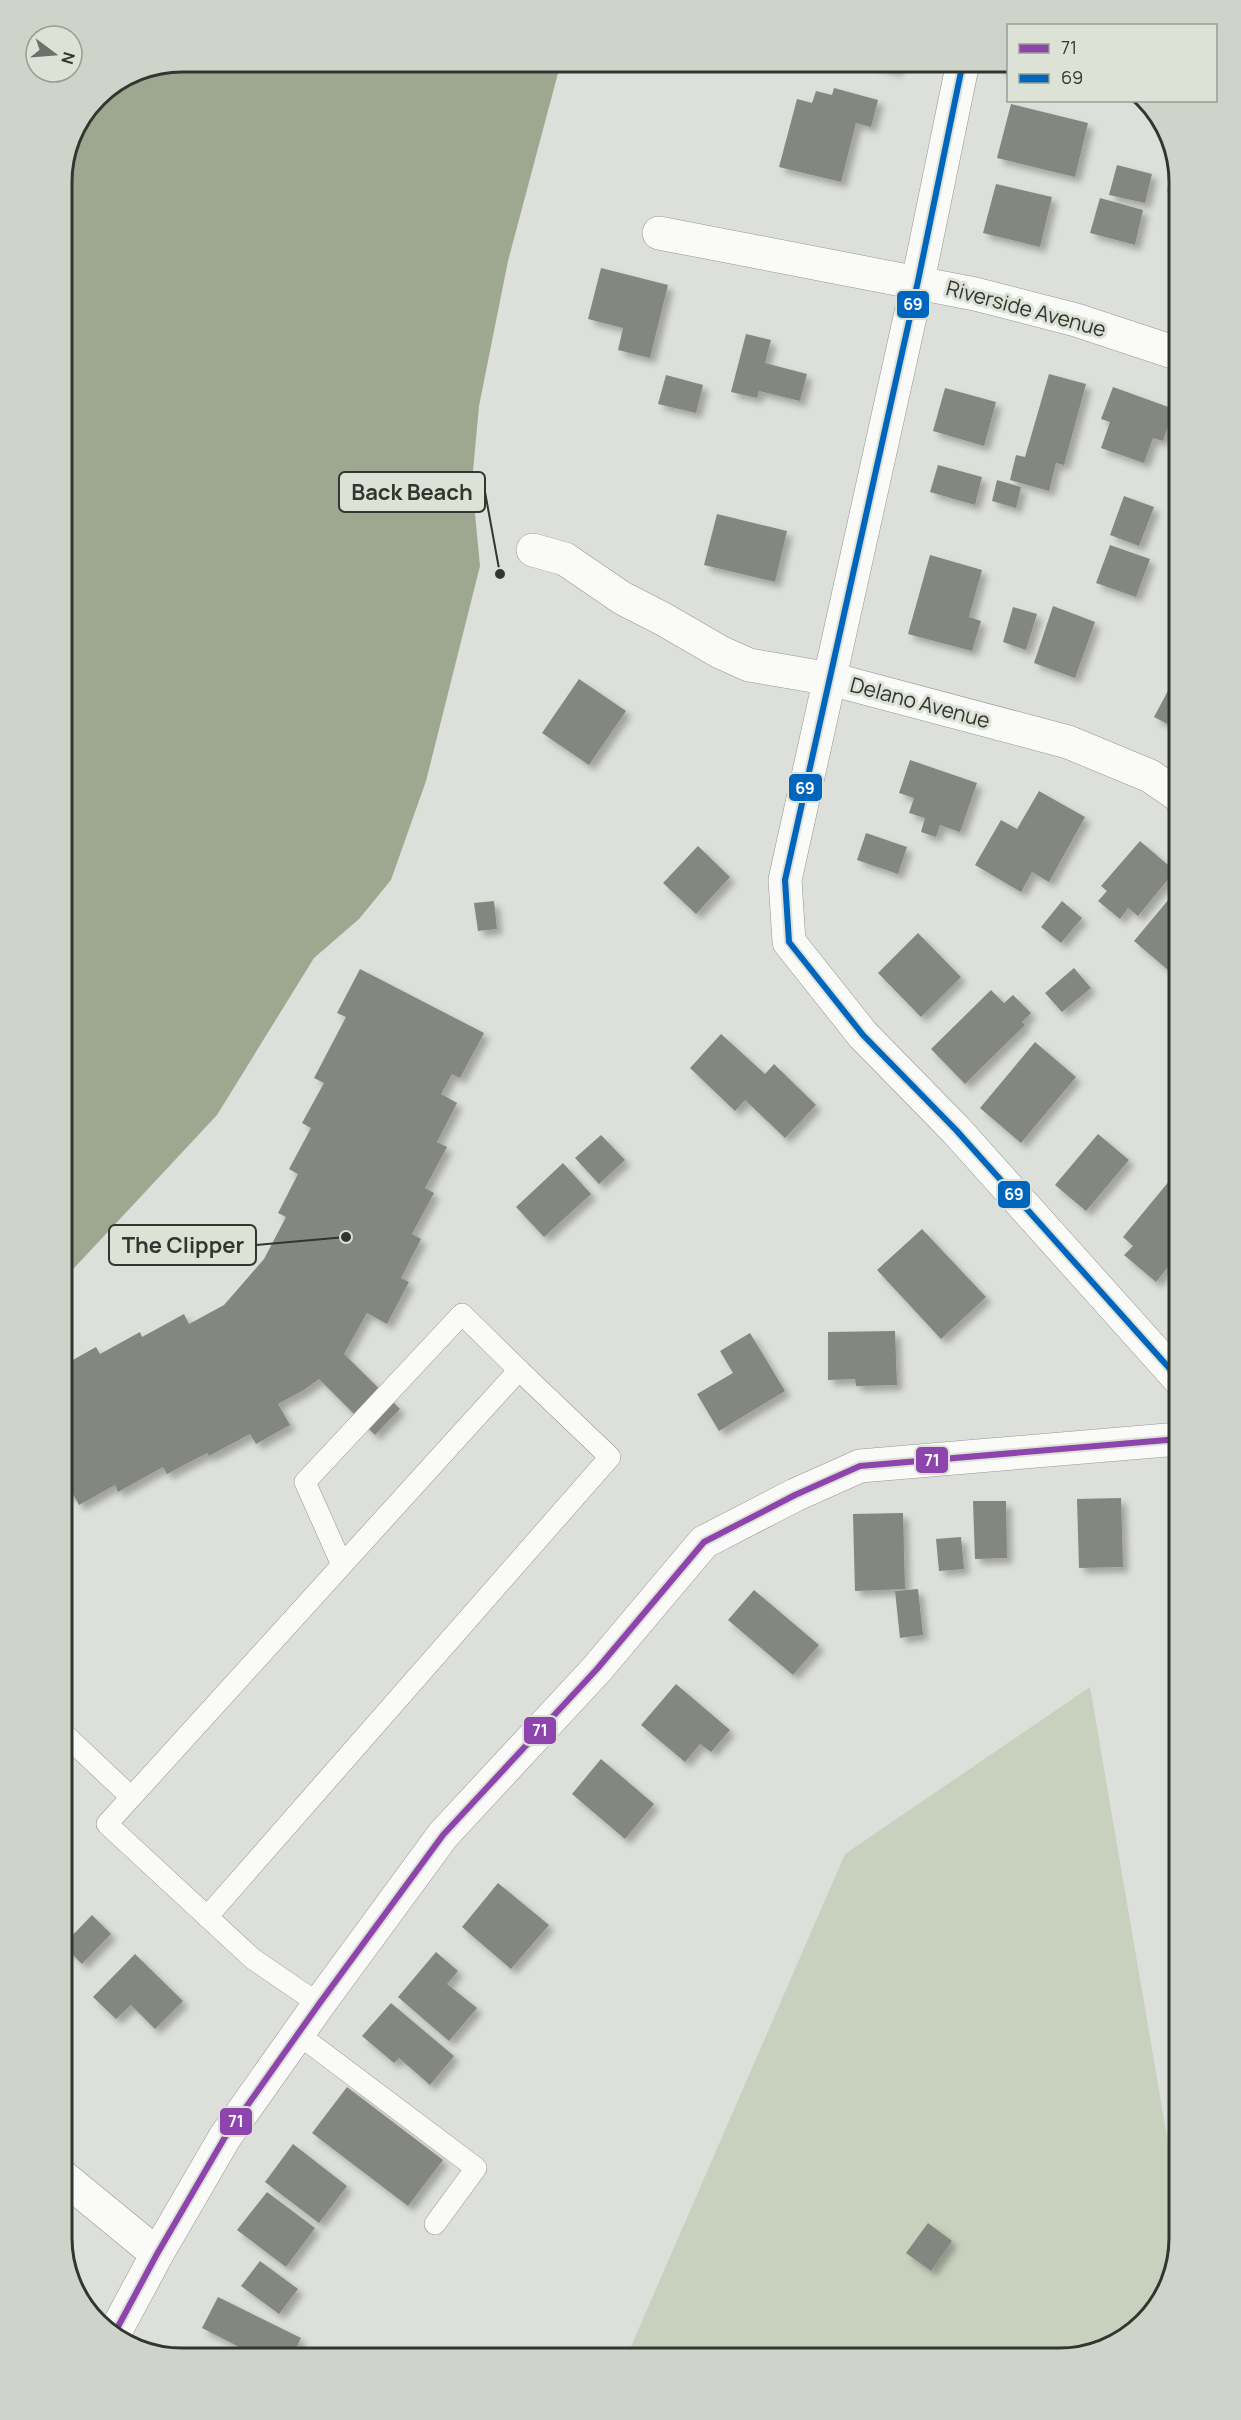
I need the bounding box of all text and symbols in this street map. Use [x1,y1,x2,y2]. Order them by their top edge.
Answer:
north arrow [24,24,84,84]
legend [1007,24,1217,102]
text: 71 [1061,35,1077,59]
text: N [56,50,81,67]
text: 69 [1061,65,1083,89]
street label: Riverside Avenue [943,273,1109,343]
line badge: 69 [896,290,930,319]
text: 69 [903,293,923,315]
callout: Back Beach [339,472,485,512]
text: Back Beach [351,477,473,507]
street label: Delano Avenue [847,670,993,734]
line badge: 69 [788,773,823,802]
text: 69 [795,777,815,799]
line badge: 69 [997,1180,1031,1209]
text: 69 [1004,1183,1024,1205]
callout: The Clipper [109,1225,256,1265]
text: The Clipper [122,1230,244,1260]
line badge: 71 [915,1446,949,1474]
text: 71 [924,1449,940,1471]
line badge: 71 [523,1716,557,1745]
text: 71 [532,1719,548,1741]
line badge: 71 [219,2107,253,2136]
text: 71 [228,2110,244,2132]

